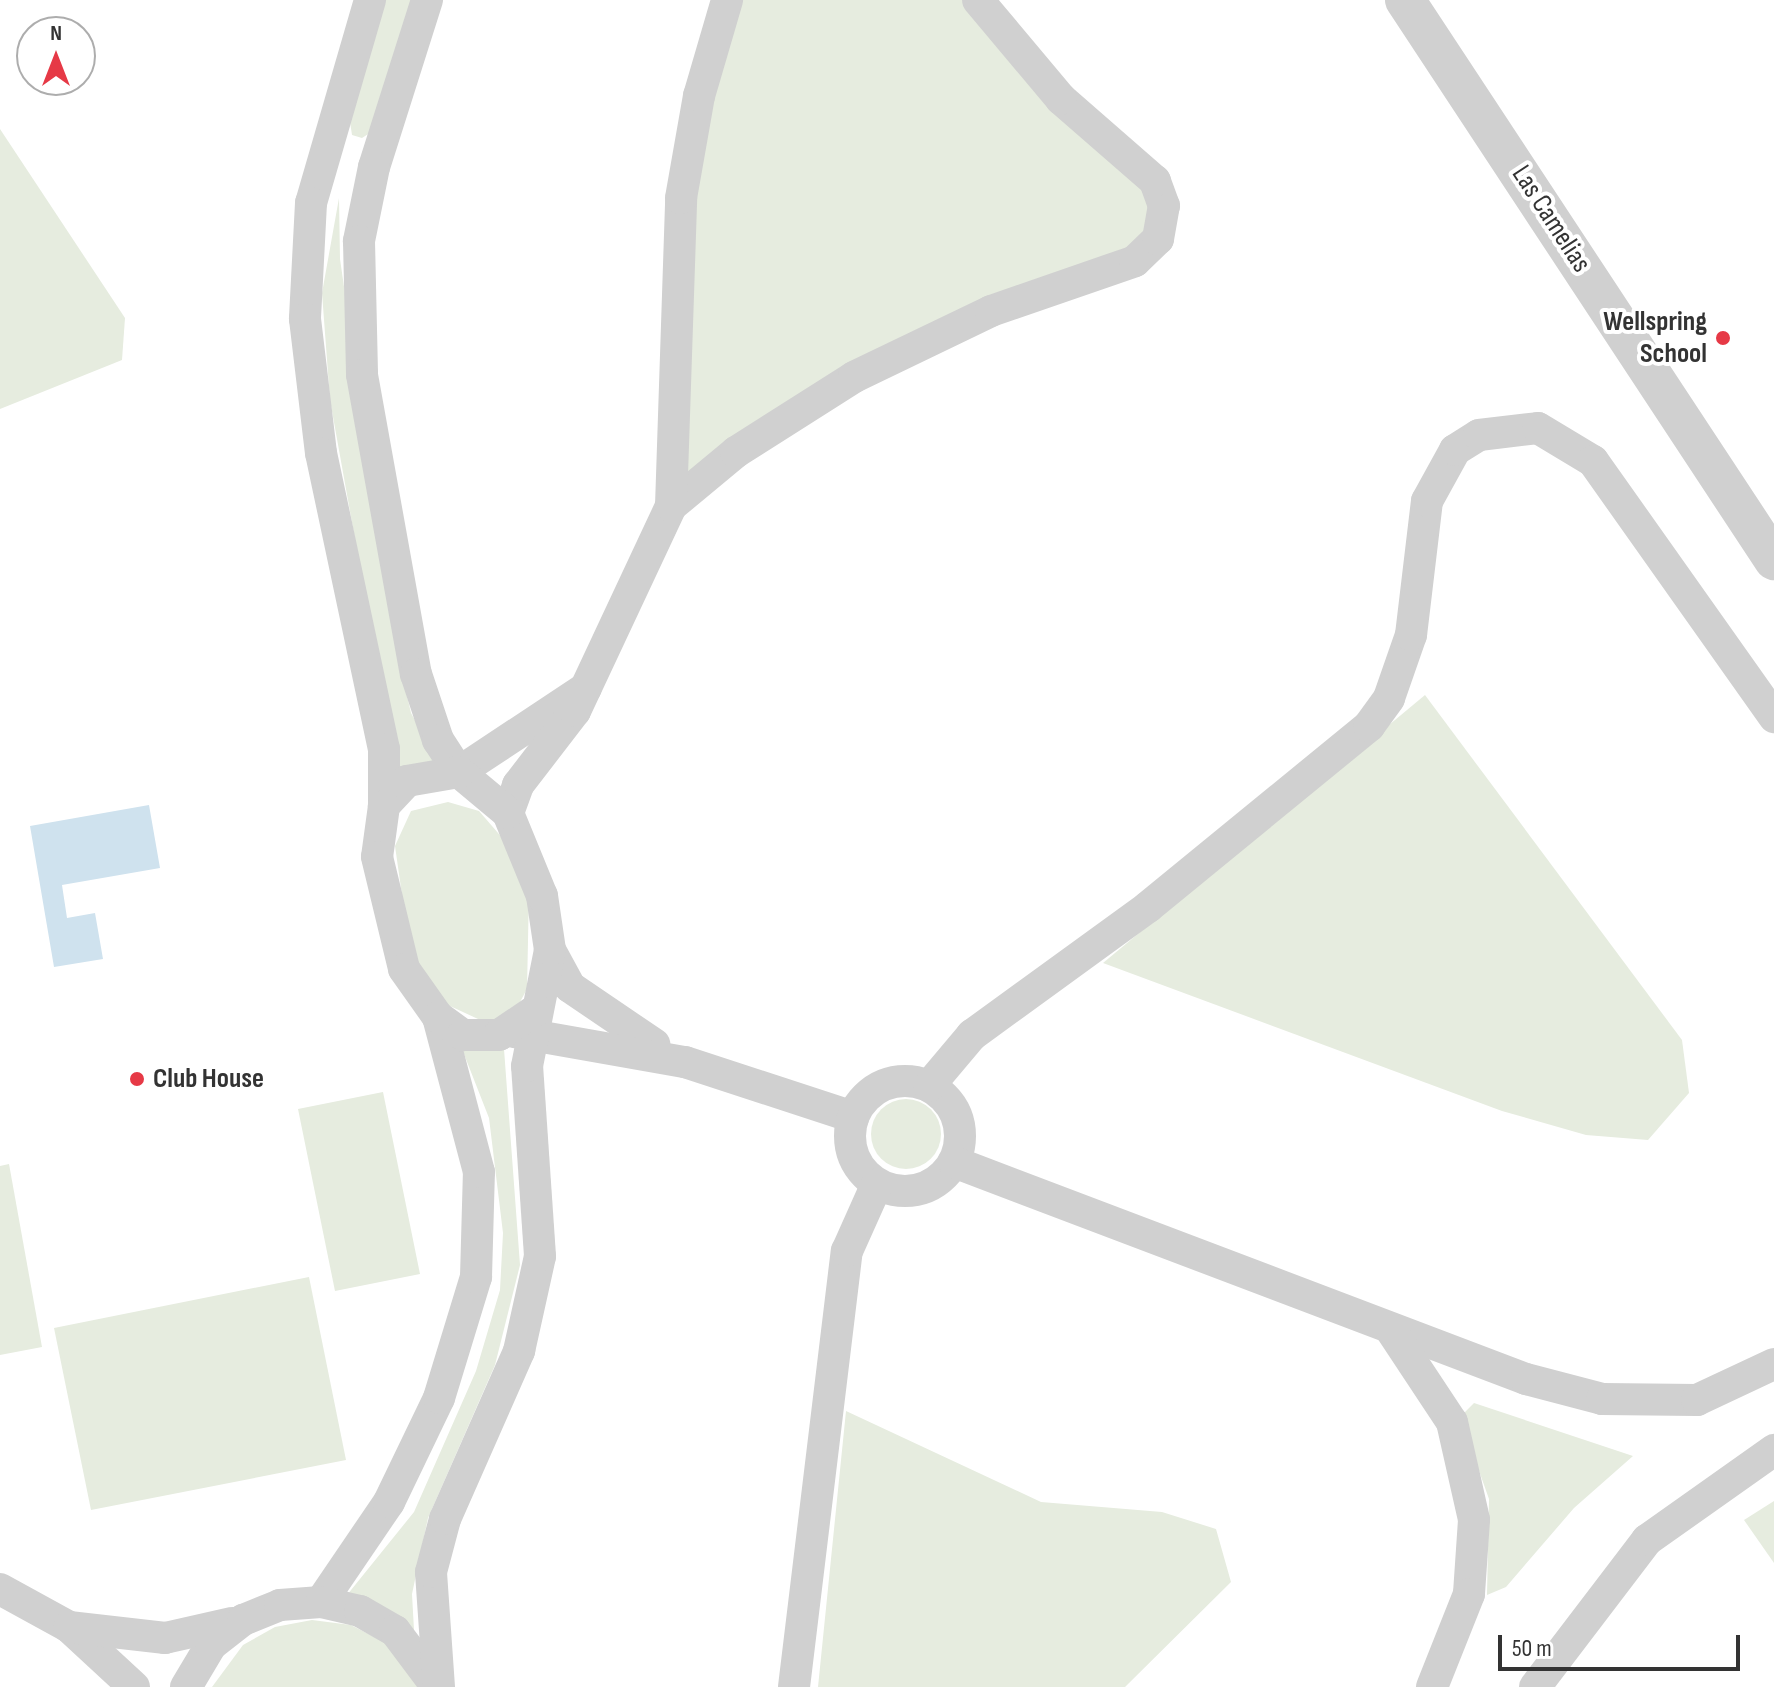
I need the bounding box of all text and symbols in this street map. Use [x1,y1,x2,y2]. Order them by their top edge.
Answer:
north arrow [16,16,96,96]
text: N [50,20,62,47]
street label: Las Camelias [1504,159,1598,279]
place label: Wellspring School [1603,305,1707,371]
marker: Wellspring School [1714,329,1732,347]
place label: Club House [153,1062,264,1096]
marker: Club House [128,1070,146,1088]
scale bar [1502,1619,1744,1669]
text: 50 m [1512,1634,1552,1663]

